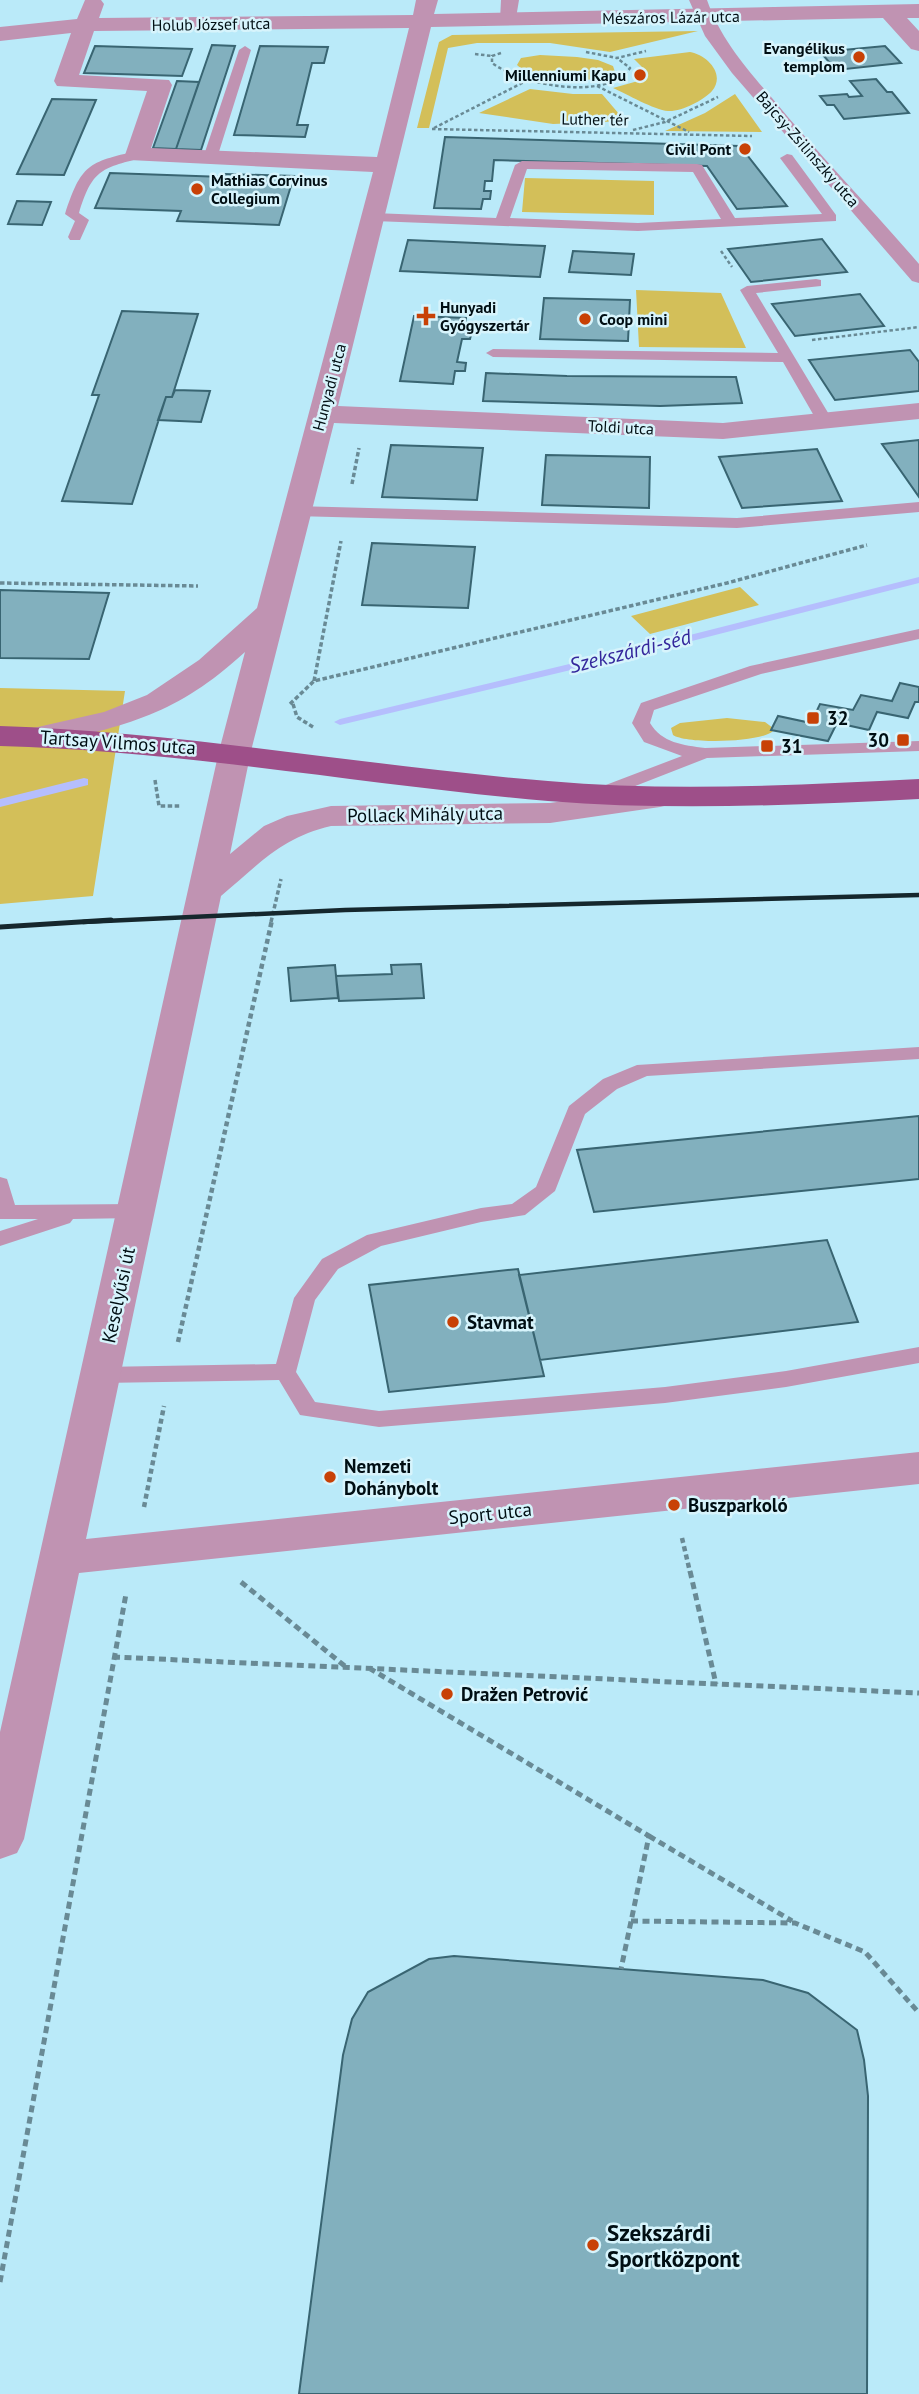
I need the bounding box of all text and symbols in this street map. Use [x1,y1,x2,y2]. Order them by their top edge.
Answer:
street label: Mészáros Lázár utca [602,6,740,28]
street label: Holub József utca [151,13,271,35]
place label: Evangélikus templom [763,38,845,76]
marker: Evangélikus templom [851,49,867,65]
place label: Millenniumi Kapu [505,65,626,85]
marker: Millenniumi Kapu [632,67,648,83]
street label: Bajcsy-Zsilinszky utca [752,87,864,211]
street label: Luther tér [561,108,629,130]
place label: Civil Pont [666,139,731,159]
marker: Civil Pont [737,141,753,157]
place label: Mathias Corvinus Collegium [211,170,328,208]
marker: Mathias Corvinus Collegium [189,181,205,197]
place label: Hunyadi Gyógyszertár [440,297,530,335]
marker: Hunyadi Gyógyszertár [418,308,434,324]
place label: Coop mini [599,309,667,329]
marker: Coop mini [577,311,593,327]
street label: Hunyadi utca [308,341,350,433]
street label: Toldi utca [587,415,655,439]
water label: Szekszárdi-séd [566,623,695,679]
place label: 32 [827,706,849,730]
marker: 32 [805,710,821,726]
street label: Tartsay Vilmos utca [39,725,197,759]
place label: 30 [867,728,889,752]
marker: 30 [895,732,911,748]
place label: 31 [781,734,803,758]
marker: 31 [759,738,775,754]
street label: Pollack Mihály utca [347,801,503,827]
street label: Keselyűsi út [96,1244,140,1345]
place label: Stavmat [467,1310,534,1334]
marker: Stavmat [445,1314,461,1330]
place label: Nemzeti Dohánybolt [344,1454,439,1500]
marker: Nemzeti Dohánybolt [322,1469,338,1485]
place label: Buszparkoló [688,1493,788,1517]
street label: Sport utca [447,1497,533,1529]
marker: Buszparkoló [666,1497,682,1513]
place label: Dražen Petrović [461,1682,588,1706]
marker: Dražen Petrović [439,1686,455,1702]
place label: Szekszárdi Sportközpont [607,2218,740,2273]
marker: Szekszárdi Sportközpont [585,2237,601,2253]

